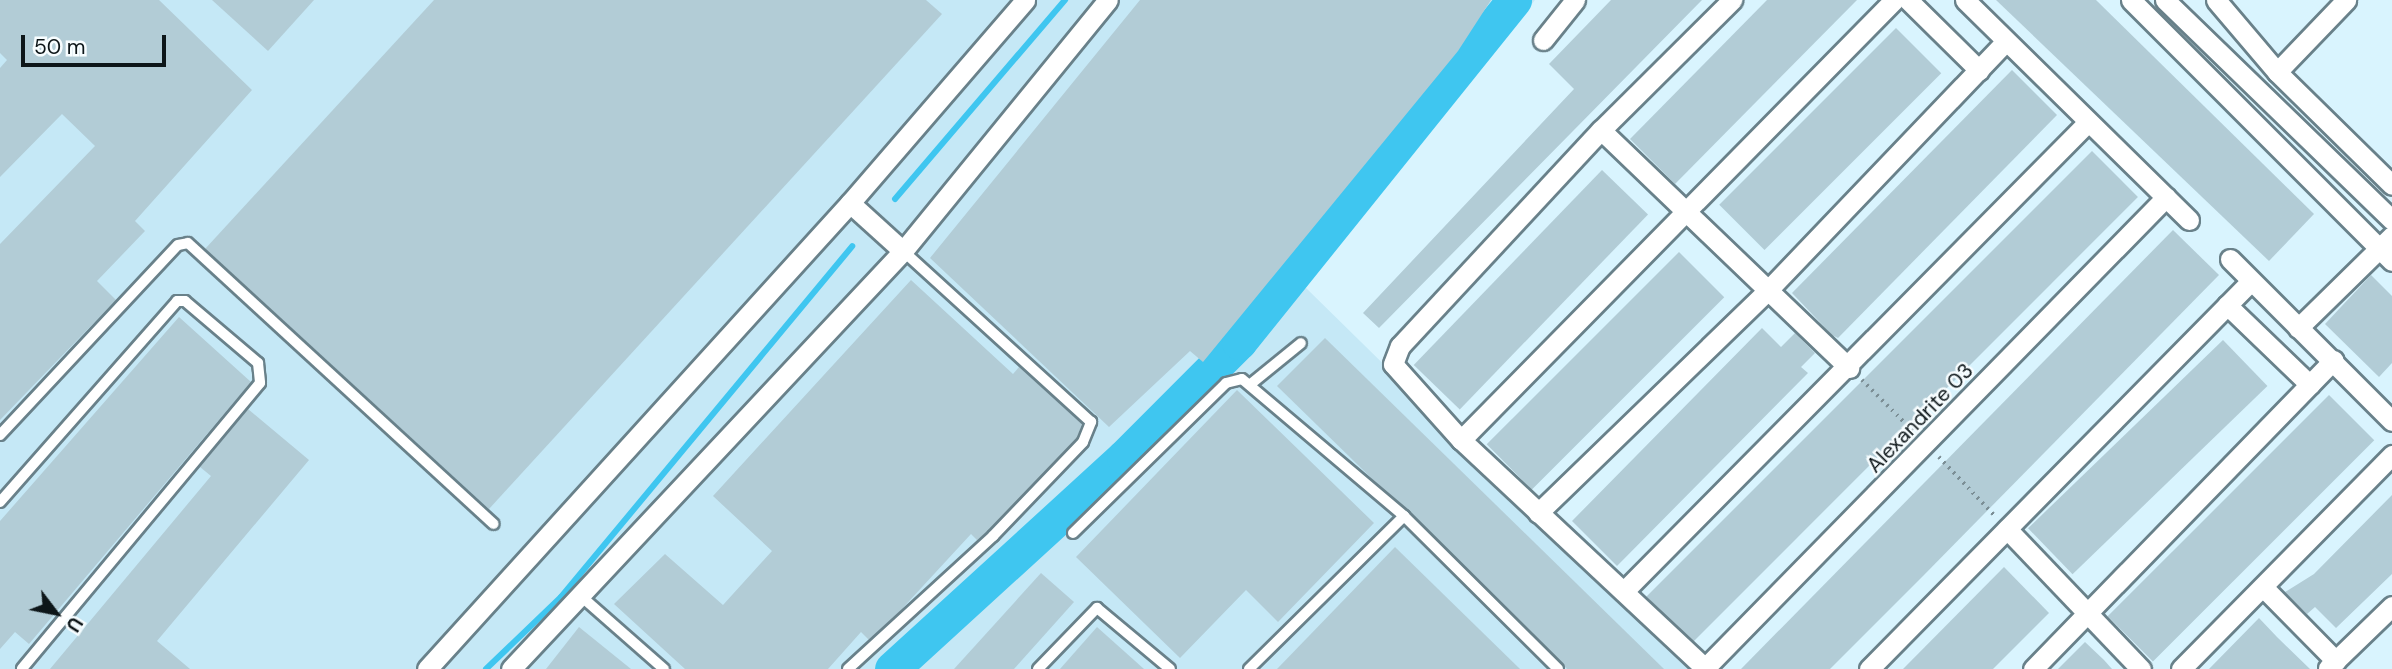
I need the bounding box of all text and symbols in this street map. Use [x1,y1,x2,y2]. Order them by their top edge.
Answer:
scale bar [24,21,170,65]
text: 50 m [34,33,85,61]
street label: Alexandrite 03 [1862,358,1978,478]
north arrow [21,578,91,648]
text: U [60,612,88,637]

